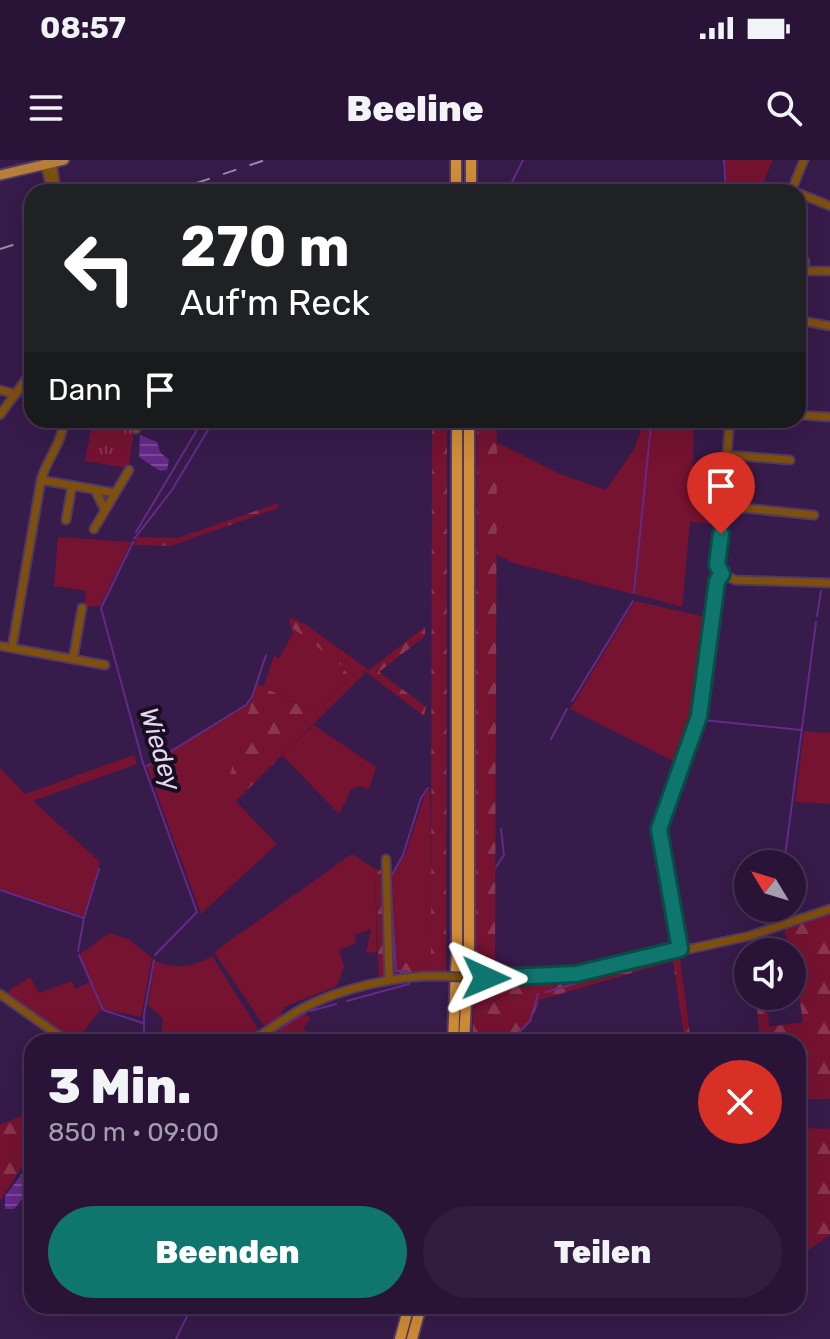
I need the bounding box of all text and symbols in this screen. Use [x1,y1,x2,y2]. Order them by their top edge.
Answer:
text: 08:57 [40,10,126,46]
icon: menu [24,86,68,130]
icon: search [762,86,806,130]
text: Beeline [346,87,484,130]
text: 270 m [180,214,350,280]
icon: left [48,216,152,320]
text: Auf'm Reck [180,281,370,324]
icon: arrive [138,368,182,412]
text: Dann [48,372,122,408]
pin [687,452,755,534]
icon: arrive [699,464,743,508]
water label: Wiedey [133,704,187,795]
north arrow [734,850,806,922]
map controls [734,850,806,1010]
position arrow [444,936,528,1020]
button: sound [734,938,806,1010]
text: 3 Min. [48,1058,191,1115]
button: close [698,1060,782,1144]
text: 850 m · 09:00 [48,1117,219,1148]
button: Beenden [48,1206,407,1298]
button: Teilen [423,1206,782,1298]

